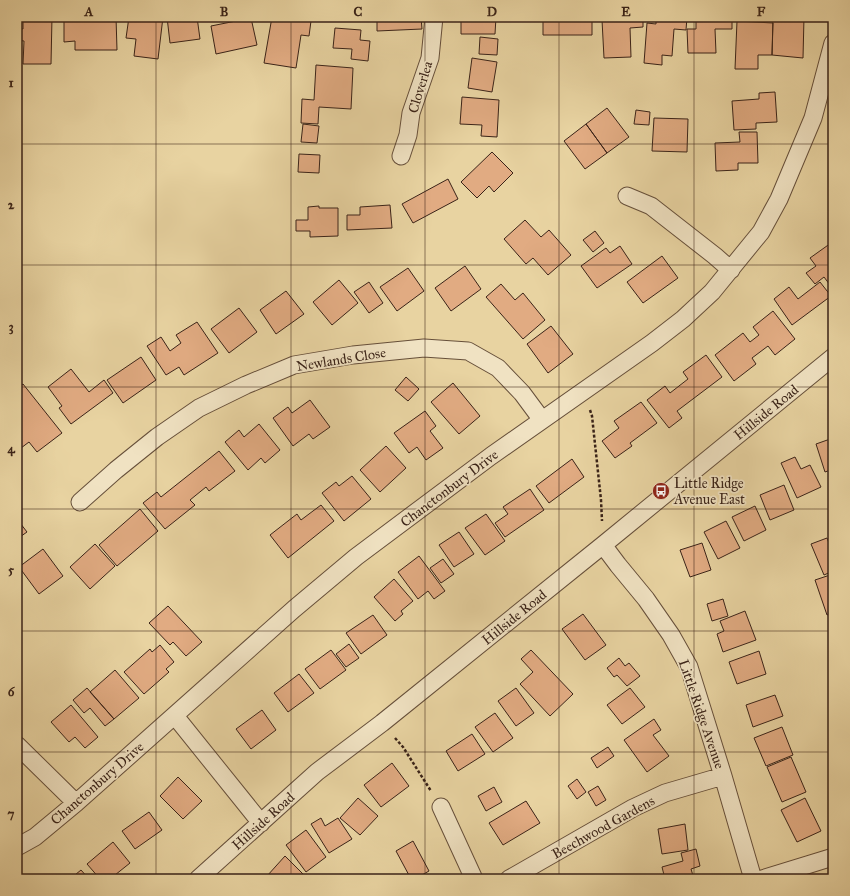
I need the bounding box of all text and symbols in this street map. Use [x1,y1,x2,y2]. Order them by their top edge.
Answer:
text: A [84,4,94,20]
text: B [220,4,229,20]
text: C [354,4,363,20]
text: D [487,4,497,20]
text: E [621,4,631,20]
text: F [757,4,766,20]
street label: Cloverlea [405,59,436,115]
text: 1 [8,75,14,91]
text: 2 [8,197,15,213]
text: 3 [8,319,14,335]
street label: Newlands Close [295,344,387,375]
street label: Hillside Road [731,381,802,444]
text: 4 [7,441,15,457]
street label: Chanctonbury Drive [397,446,502,531]
place label: Little Ridge Avenue East [673,475,745,508]
bus stop icon: Little Ridge Avenue East [651,481,671,501]
text: 5 [8,562,15,578]
street label: Hillside Road [479,586,550,649]
street label: Little Ridge Avenue [675,657,728,771]
text: 6 [8,684,16,700]
street label: Chanctonbury Drive [47,738,147,828]
street label: Hillside Road [229,789,298,854]
street label: Beechwood Gardens [549,792,658,863]
text: 7 [8,806,15,822]

